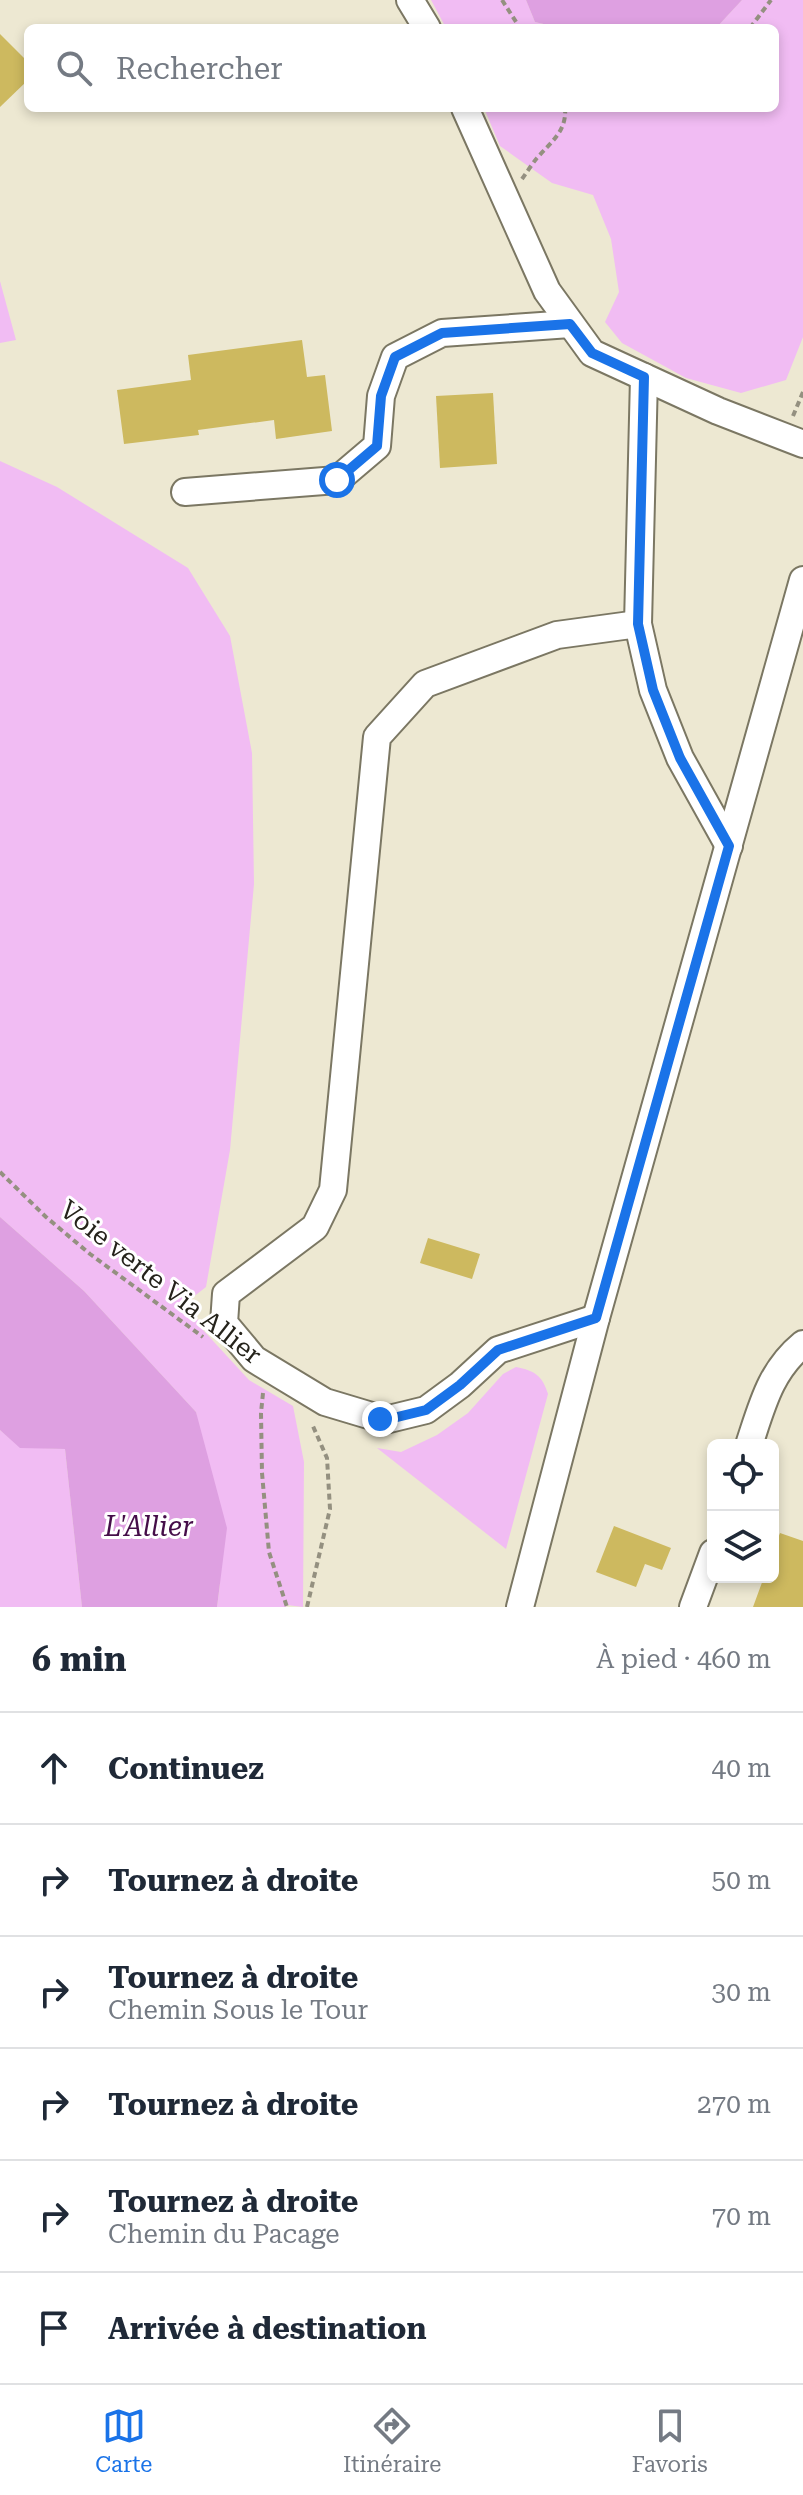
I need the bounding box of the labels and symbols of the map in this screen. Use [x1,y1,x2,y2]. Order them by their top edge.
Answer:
route start [319,462,355,498]
street label: Voie verte Via Allier [54,1194,268,1370]
route end [362,1401,398,1437]
water label: L'Allier [103,1510,194,1543]

